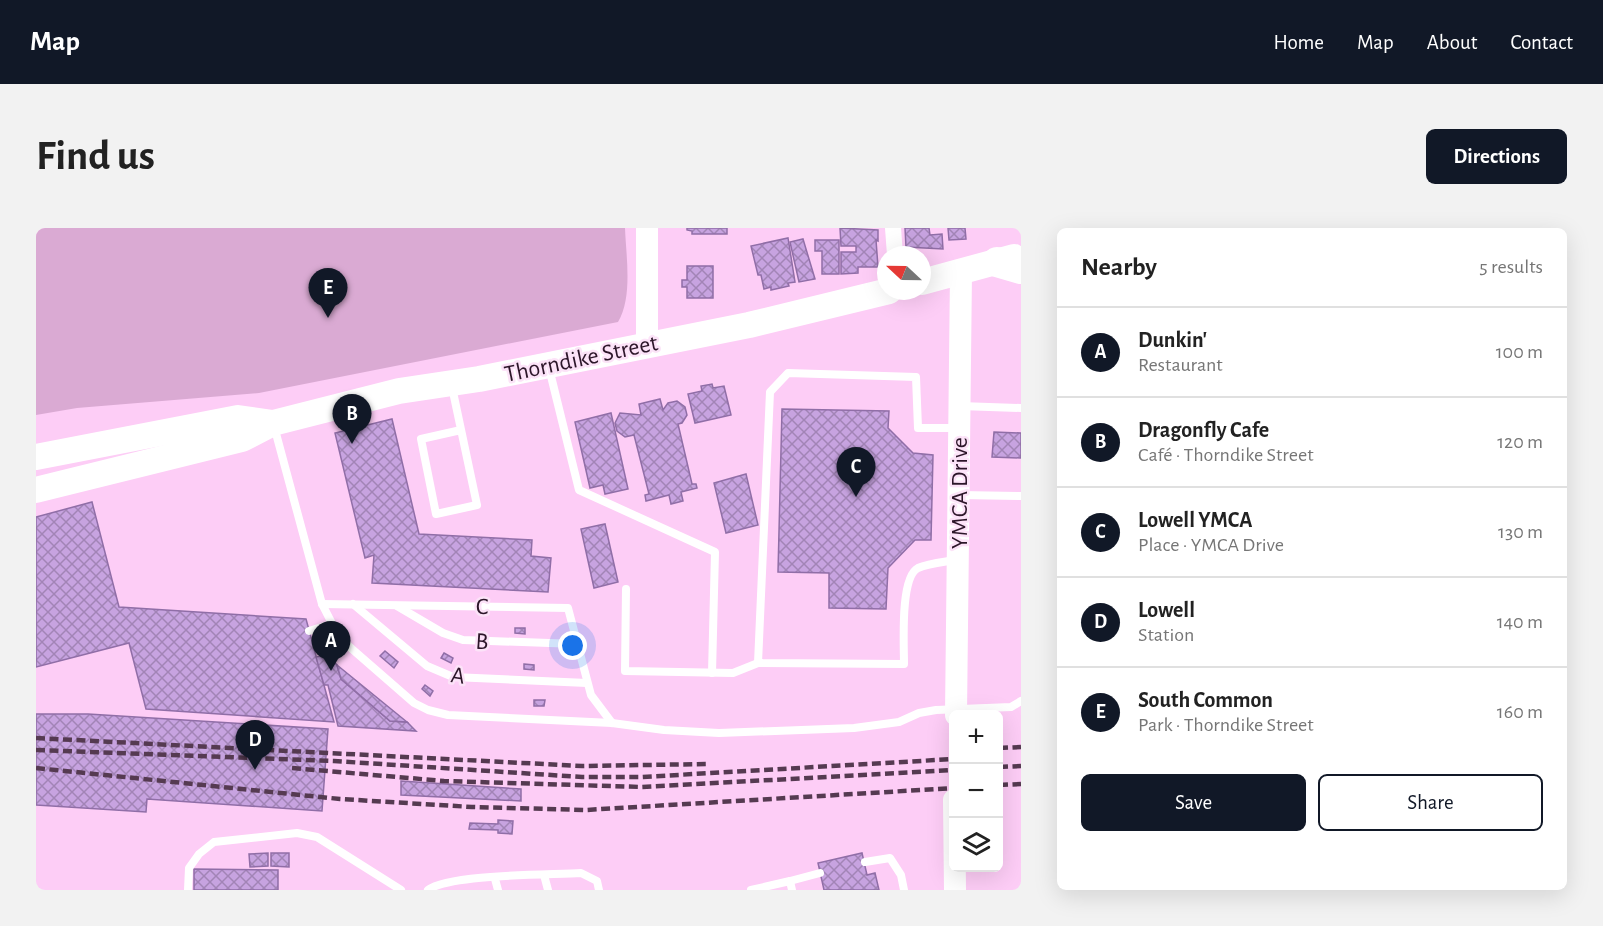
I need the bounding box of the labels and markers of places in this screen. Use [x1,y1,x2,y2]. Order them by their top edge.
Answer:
pin: E [308,268,348,318]
pin: B [332,394,372,444]
pin: C [836,448,876,497]
pin: A [312,622,350,671]
pin: D [236,720,274,770]

